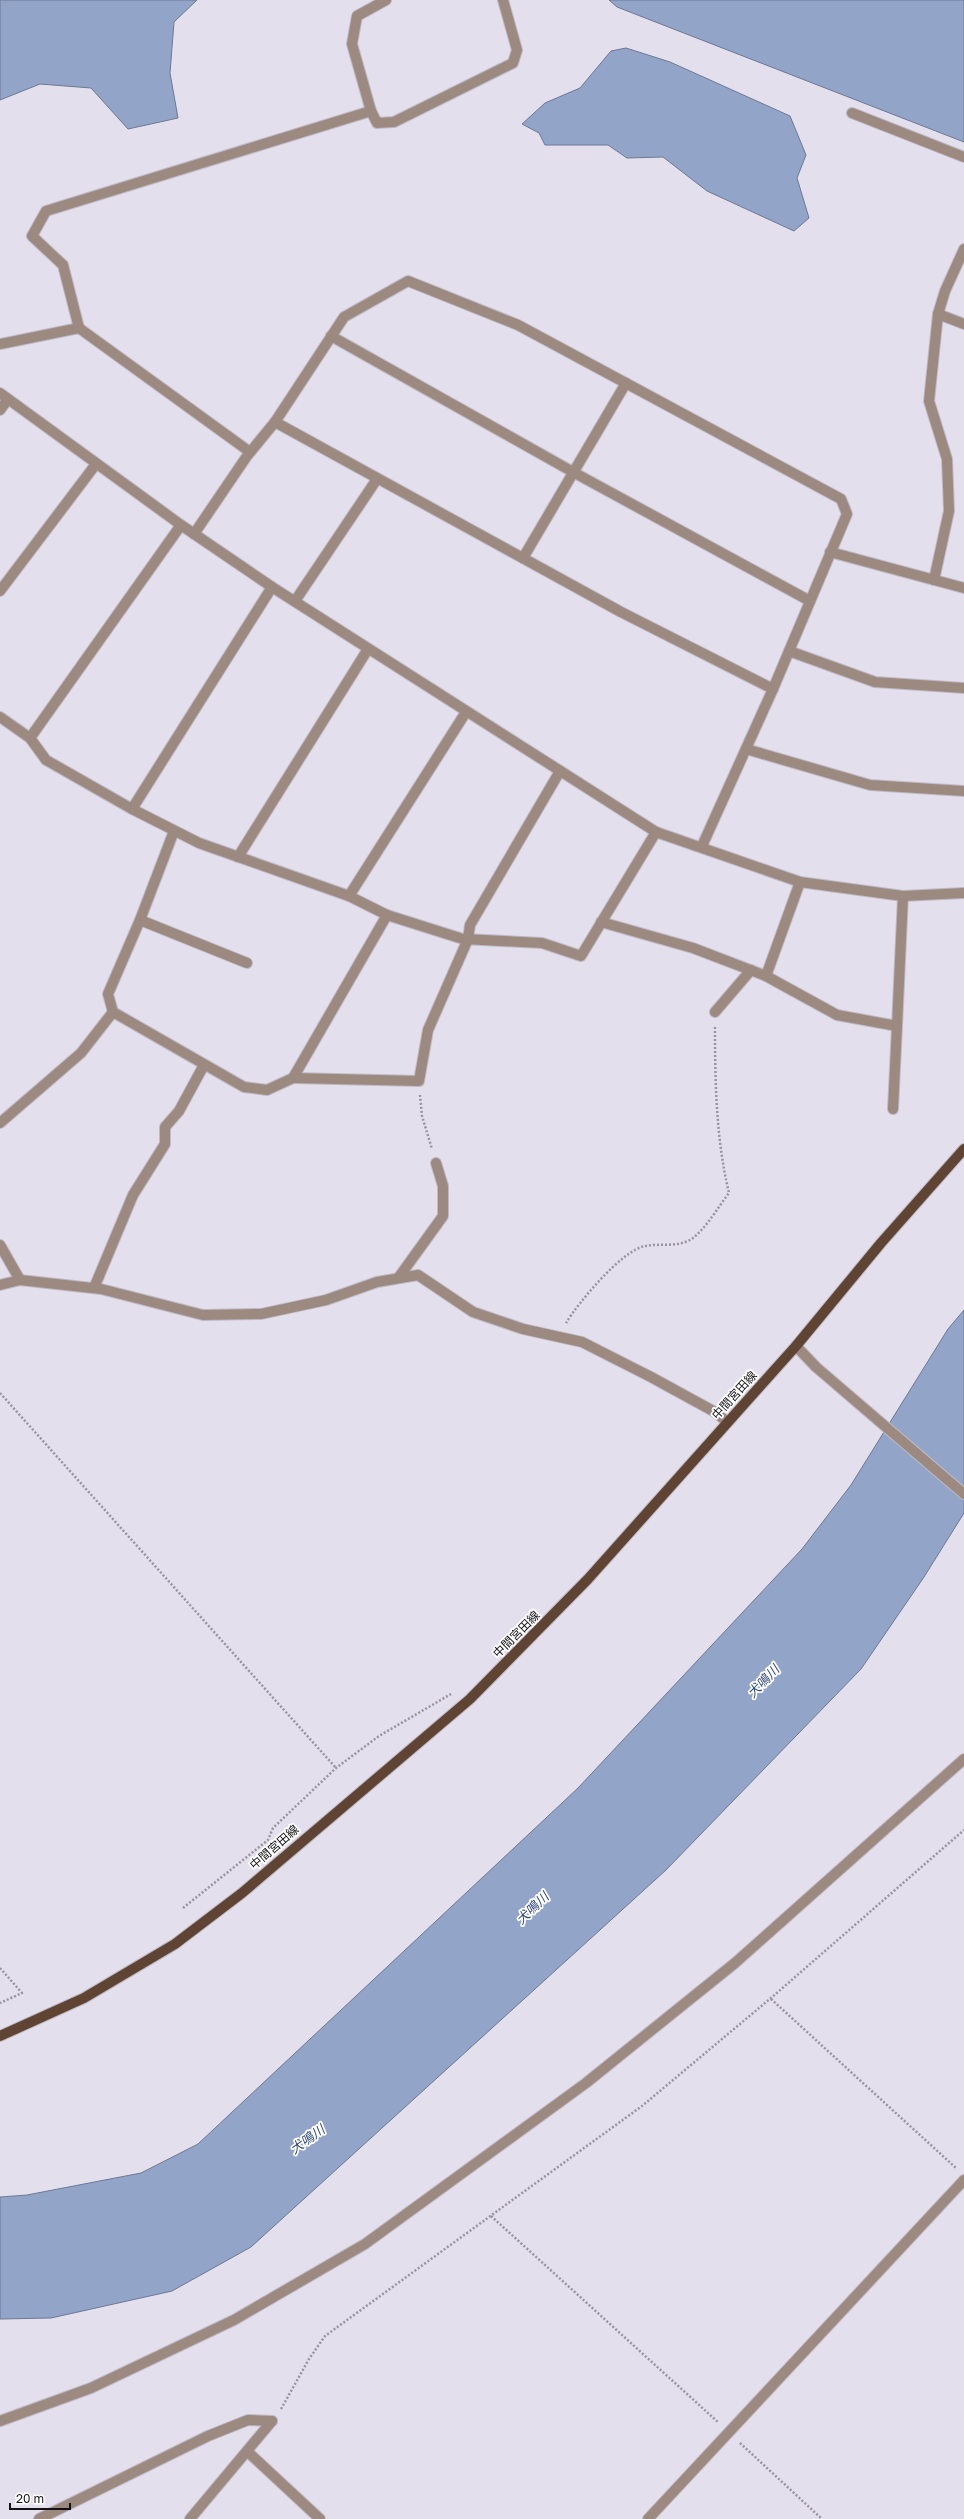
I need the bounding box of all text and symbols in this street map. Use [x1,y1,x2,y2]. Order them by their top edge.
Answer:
street label: 中間宮田線 [708,1368,760,1422]
street label: 中間宮田線 [489,1607,543,1661]
water label: 犬鳴川 [744,1660,784,1701]
street label: 中間宮田線 [246,1822,302,1872]
water label: 犬鳴川 [512,1887,553,1927]
water label: 犬鳴川 [287,2120,329,2157]
scale bar [10,2485,70,2511]
text: 20 m [16,2491,44,2506]

